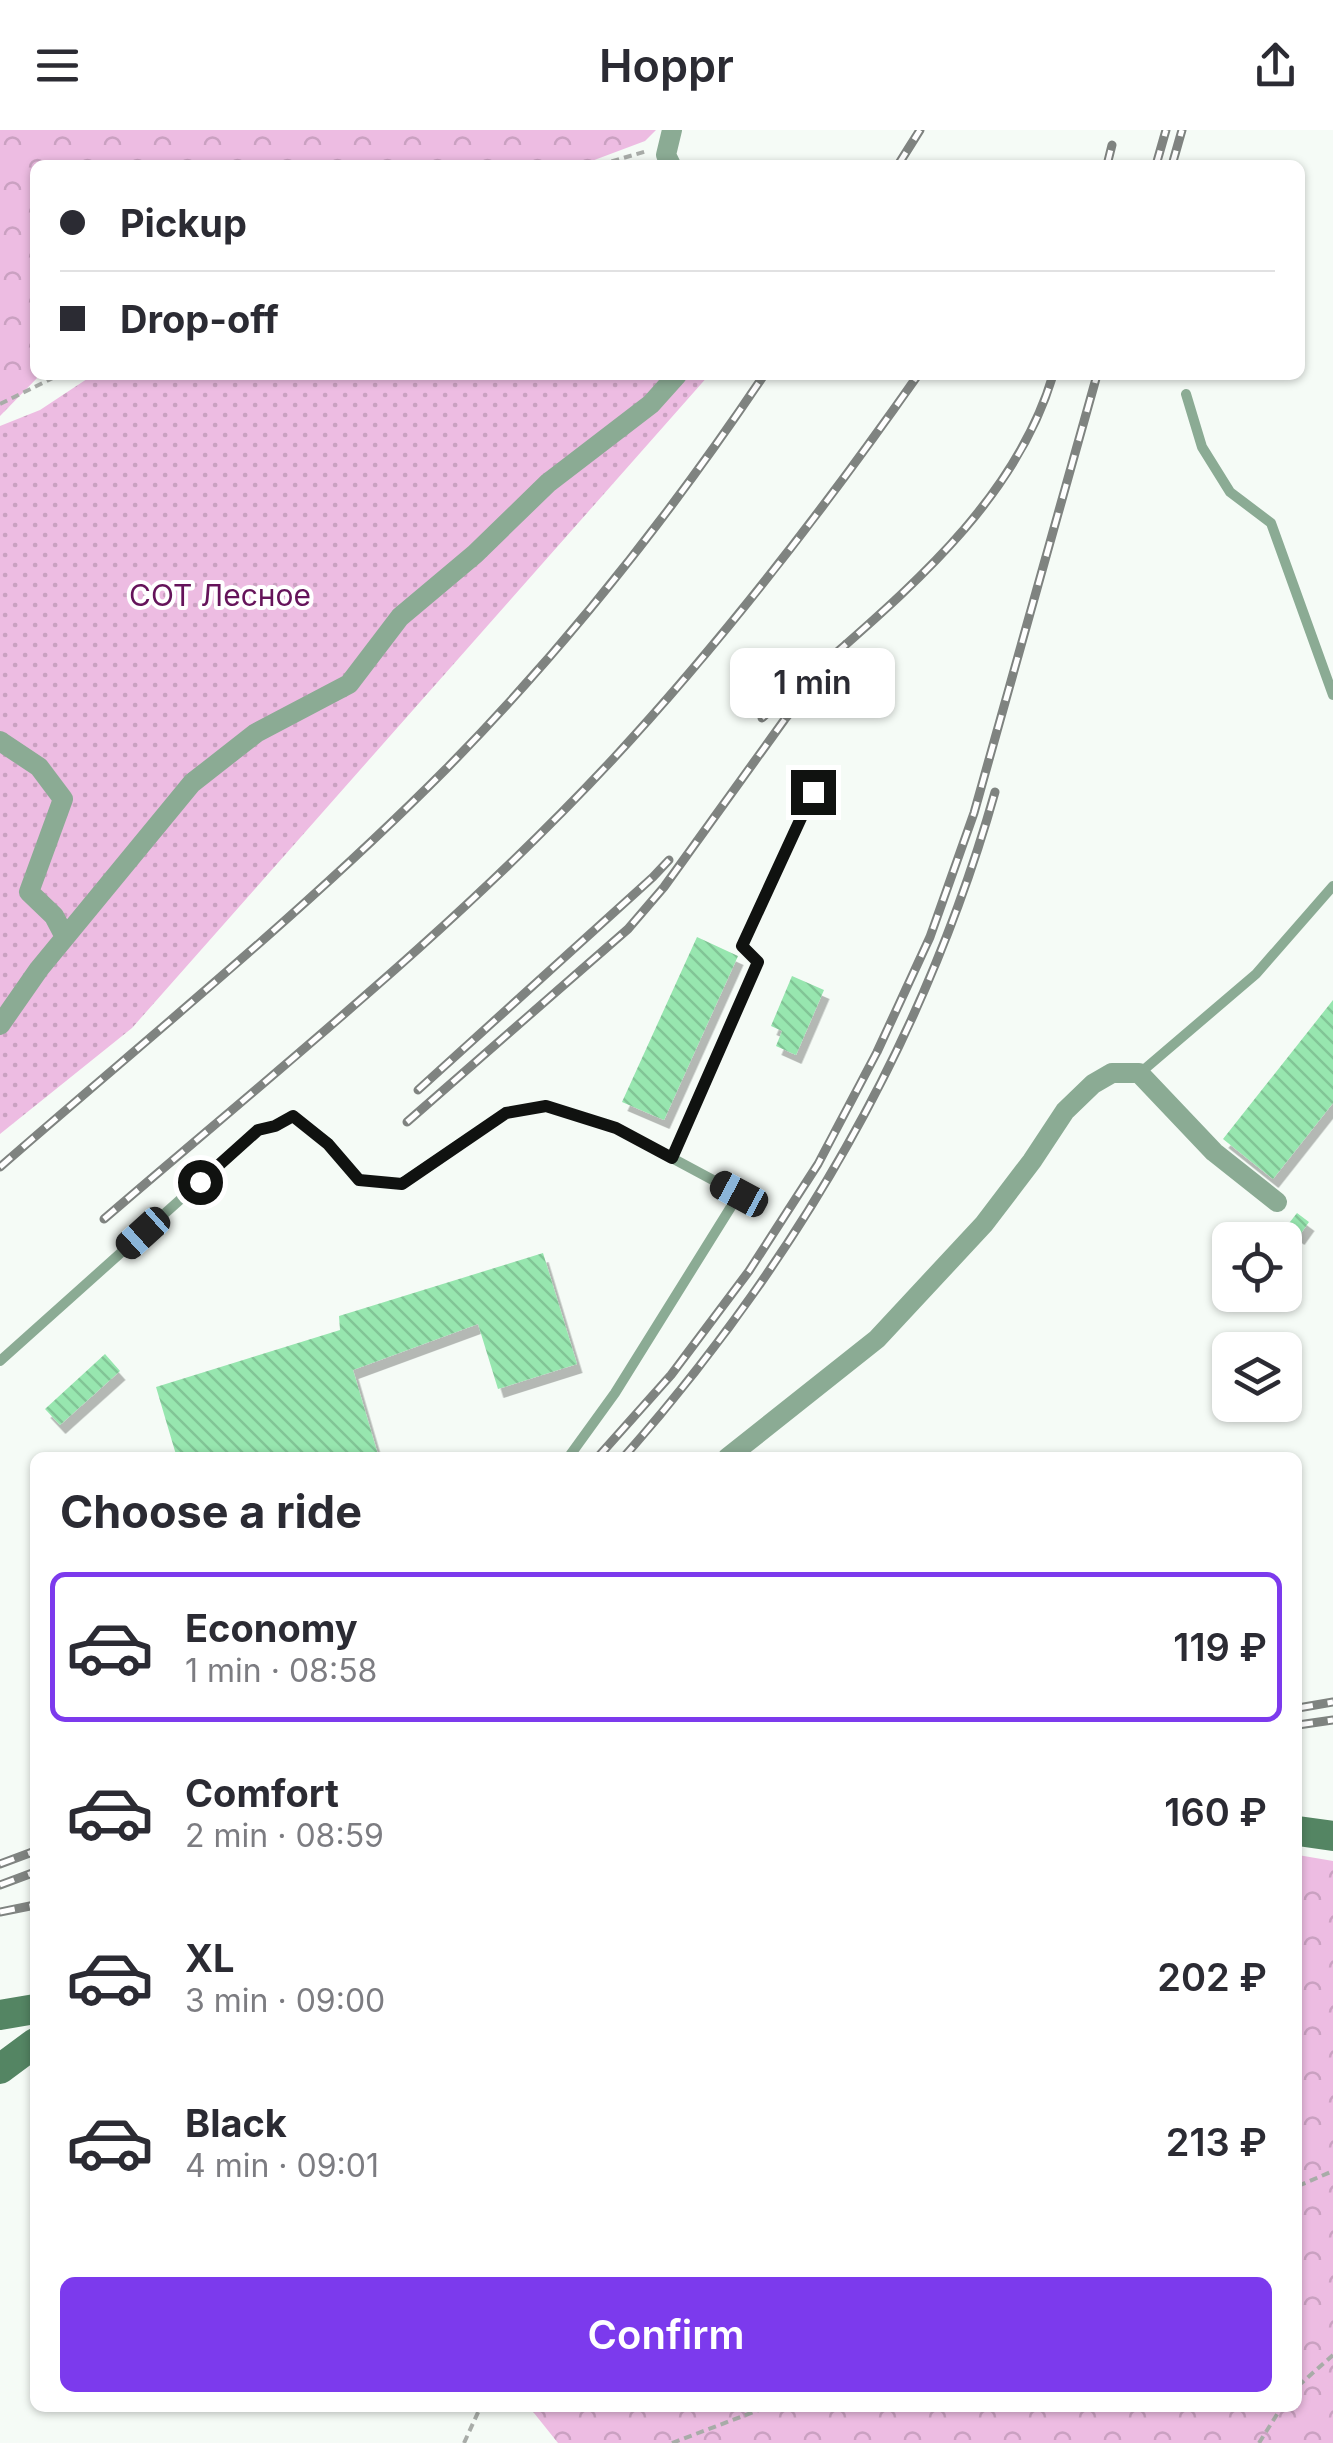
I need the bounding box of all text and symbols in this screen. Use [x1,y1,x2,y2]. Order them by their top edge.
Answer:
icon: menu [30,38,85,93]
text: Hoppr [599,38,734,93]
icon: share [1248,38,1303,93]
text: Pickup [120,200,247,246]
text: Drop-off [120,296,279,342]
park label: СОТ Лесное [129,577,311,613]
callout: 1 min [730,647,896,717]
text: 1 min [773,663,852,702]
route end [791,770,836,815]
route start [178,1160,223,1205]
car [705,1167,773,1221]
car [111,1202,175,1264]
map controls [1212,1222,1302,1422]
button: locate [1212,1222,1302,1312]
button: layers [1212,1332,1302,1422]
text: Choose a ride [60,1484,362,1539]
icon: car [65,1602,155,1692]
text: Economy [185,1605,358,1651]
text: 119 ₽ [1173,1624,1267,1670]
text: 1 min · 08:58 [185,1651,377,1690]
icon: car [65,1767,155,1857]
text: Comfort [185,1770,339,1816]
text: 160 ₽ [1164,1789,1267,1835]
text: 2 min · 08:59 [185,1816,384,1855]
icon: car [65,1932,155,2022]
text: XL [185,1935,235,1981]
text: 202 ₽ [1157,1954,1267,2000]
text: 3 min · 09:00 [185,1981,385,2020]
icon: car [65,2097,155,2187]
text: Black [185,2100,287,2146]
text: 213 ₽ [1166,2119,1267,2165]
text: 4 min · 09:01 [185,2146,379,2185]
button: Confirm [60,2277,1272,2392]

